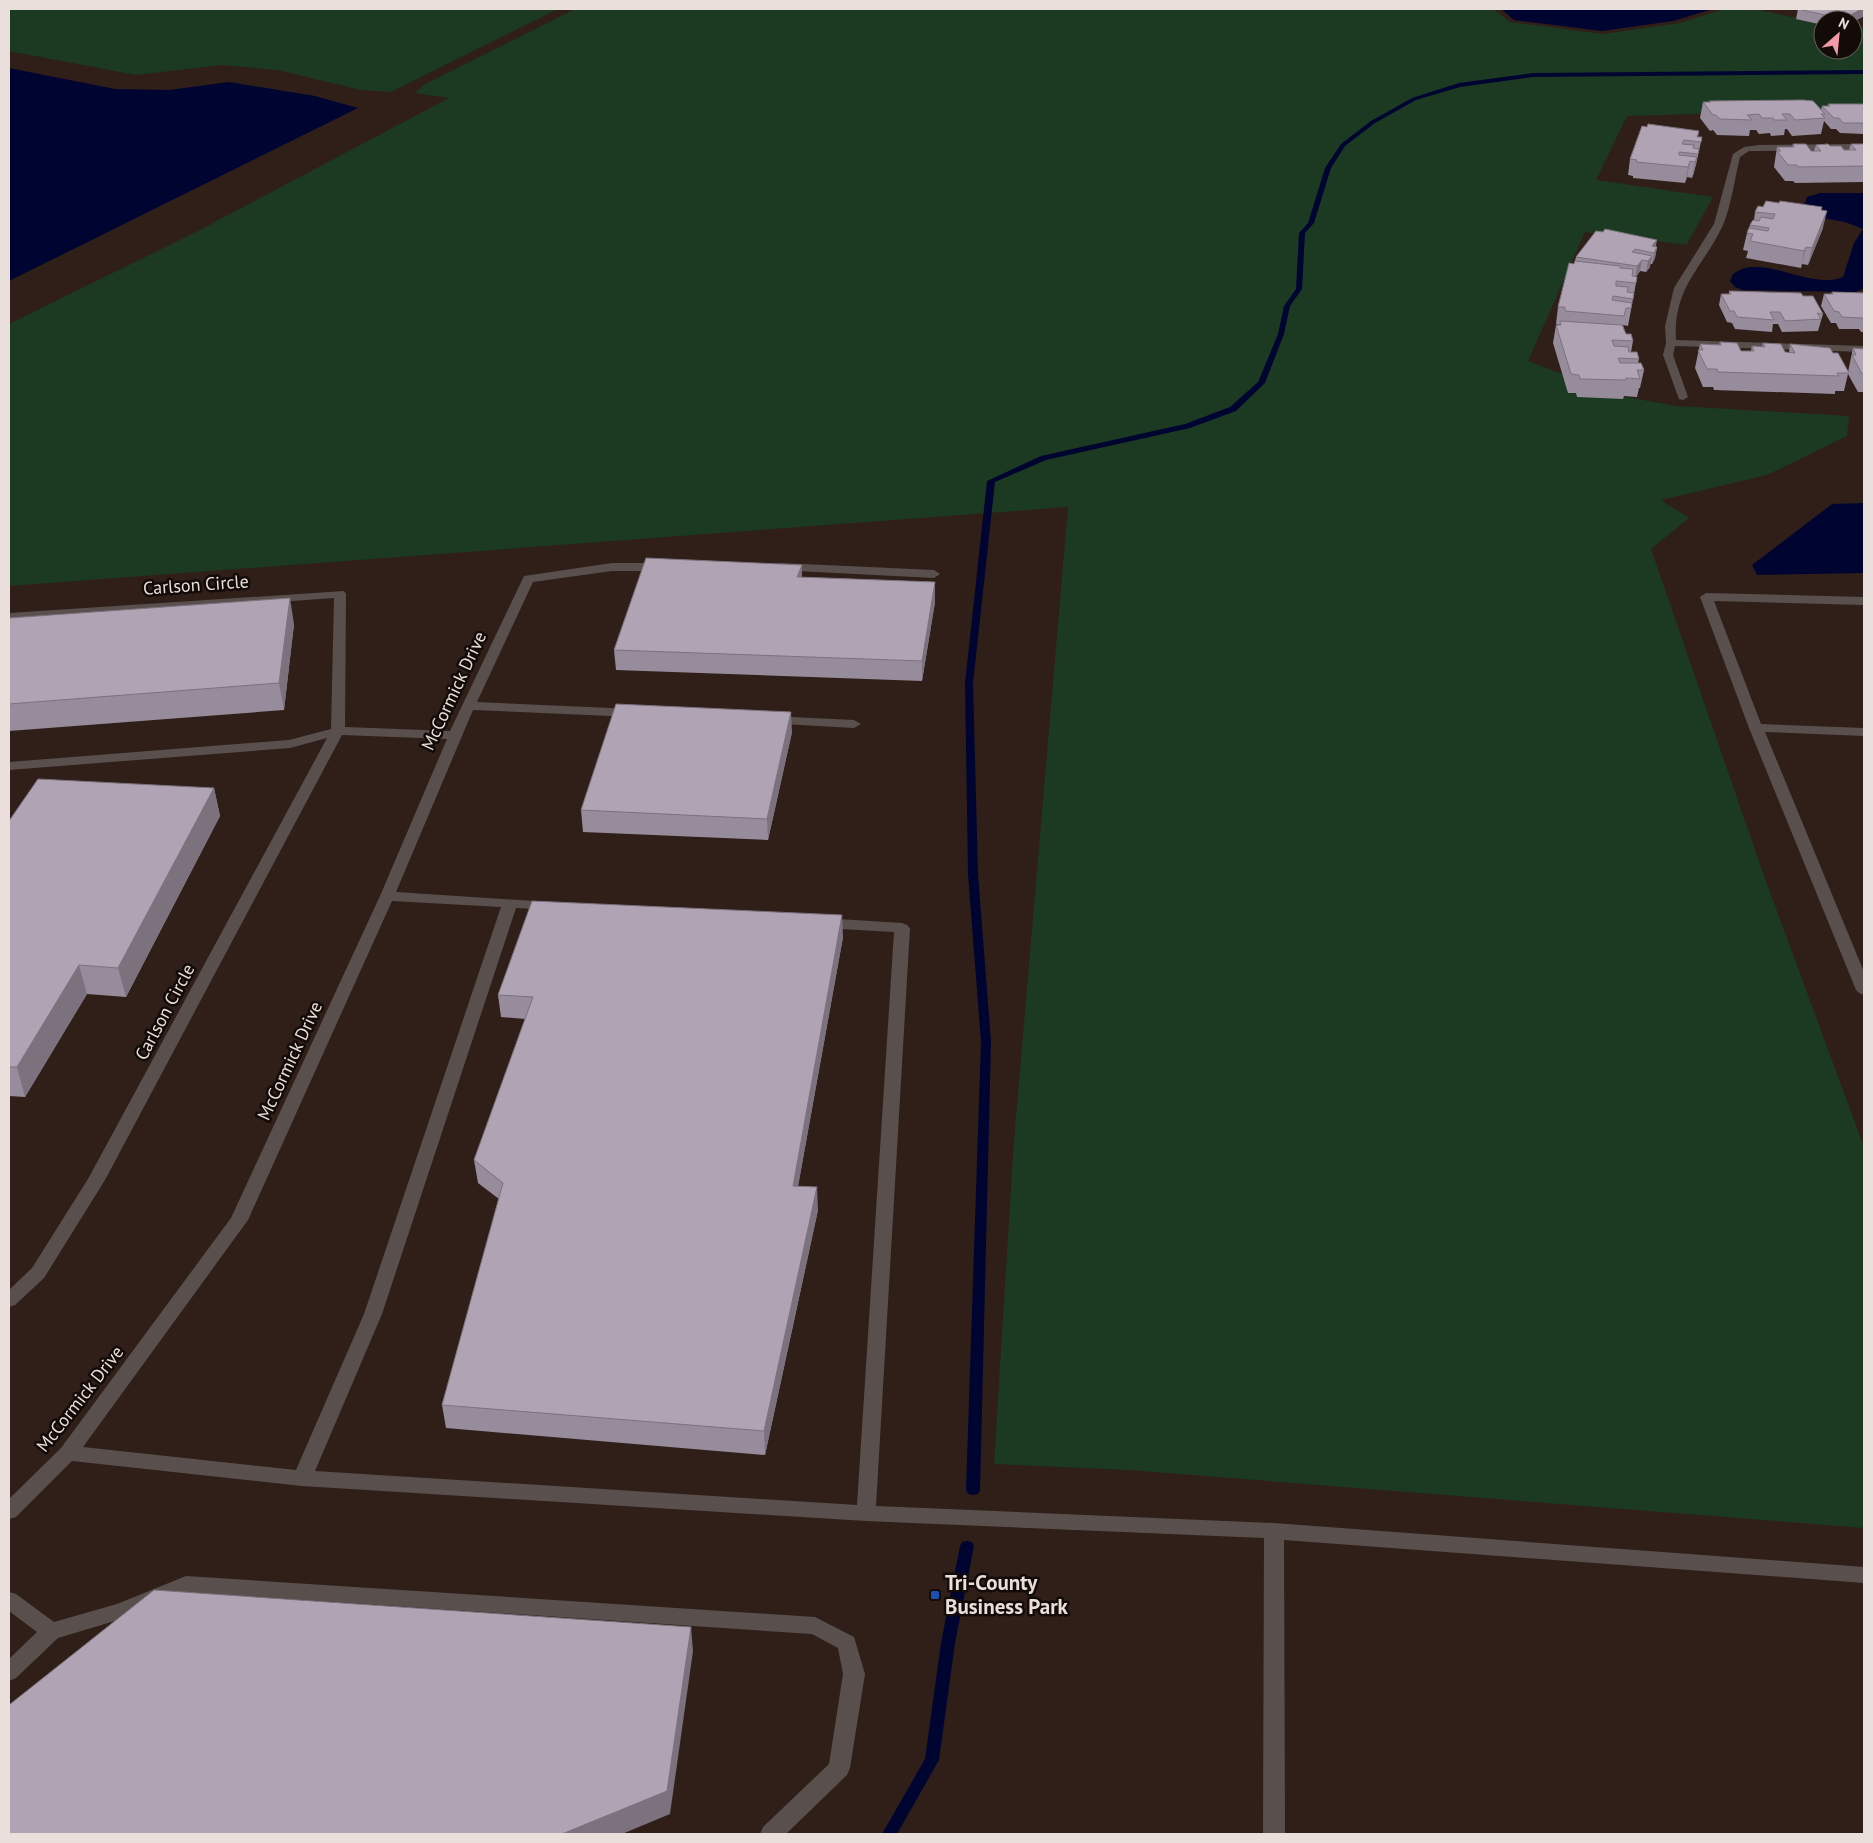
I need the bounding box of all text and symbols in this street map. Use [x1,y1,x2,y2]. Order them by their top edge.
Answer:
north arrow [1813,10,1863,60]
text: N [1836,13,1852,34]
street label: Carlson Circle [142,569,250,600]
street label: McCormick Drive [416,628,491,754]
street label: Carlson Circle [130,960,200,1064]
street label: McCormick Drive [252,998,327,1124]
street label: McCormick Drive [31,1341,128,1456]
place label: Tri-County Business Park [945,1569,1069,1620]
marker: Tri-County Business Park [929,1589,941,1601]

